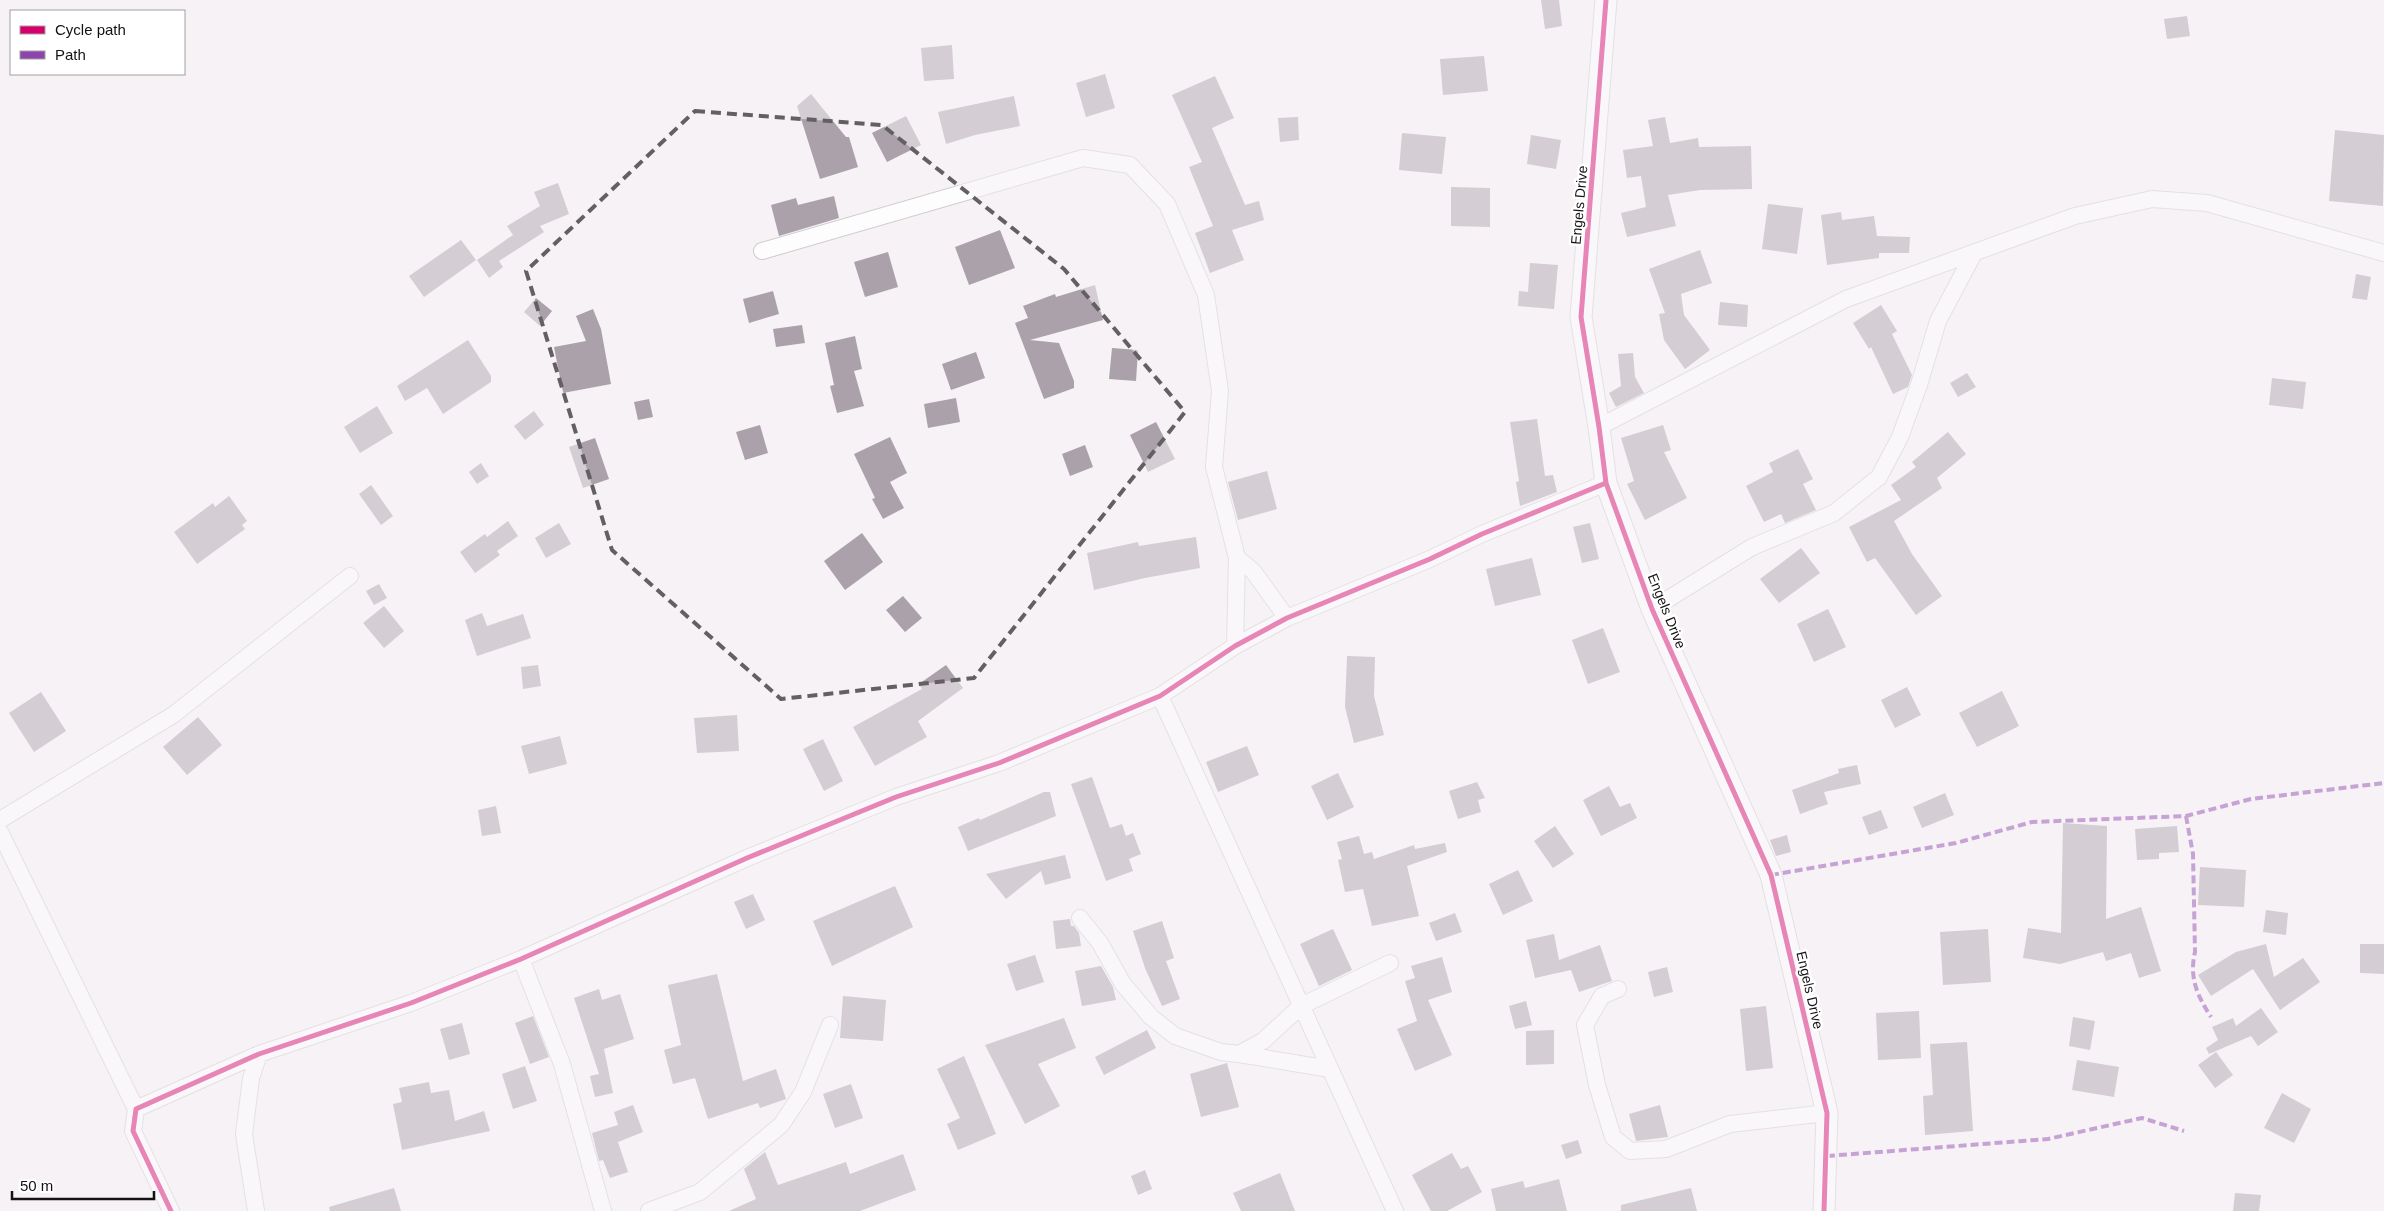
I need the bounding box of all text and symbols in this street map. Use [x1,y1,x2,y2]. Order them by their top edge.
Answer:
legend [10,10,185,75]
text: Cycle path [55,21,126,38]
text: Path [55,46,86,63]
street label: Engels Drive [1568,165,1590,245]
street label: Engels Drive [1645,571,1689,651]
street label: Engels Drive [1793,950,1827,1031]
scale bar [12,1168,155,1200]
text: 50 m [20,1177,53,1194]

